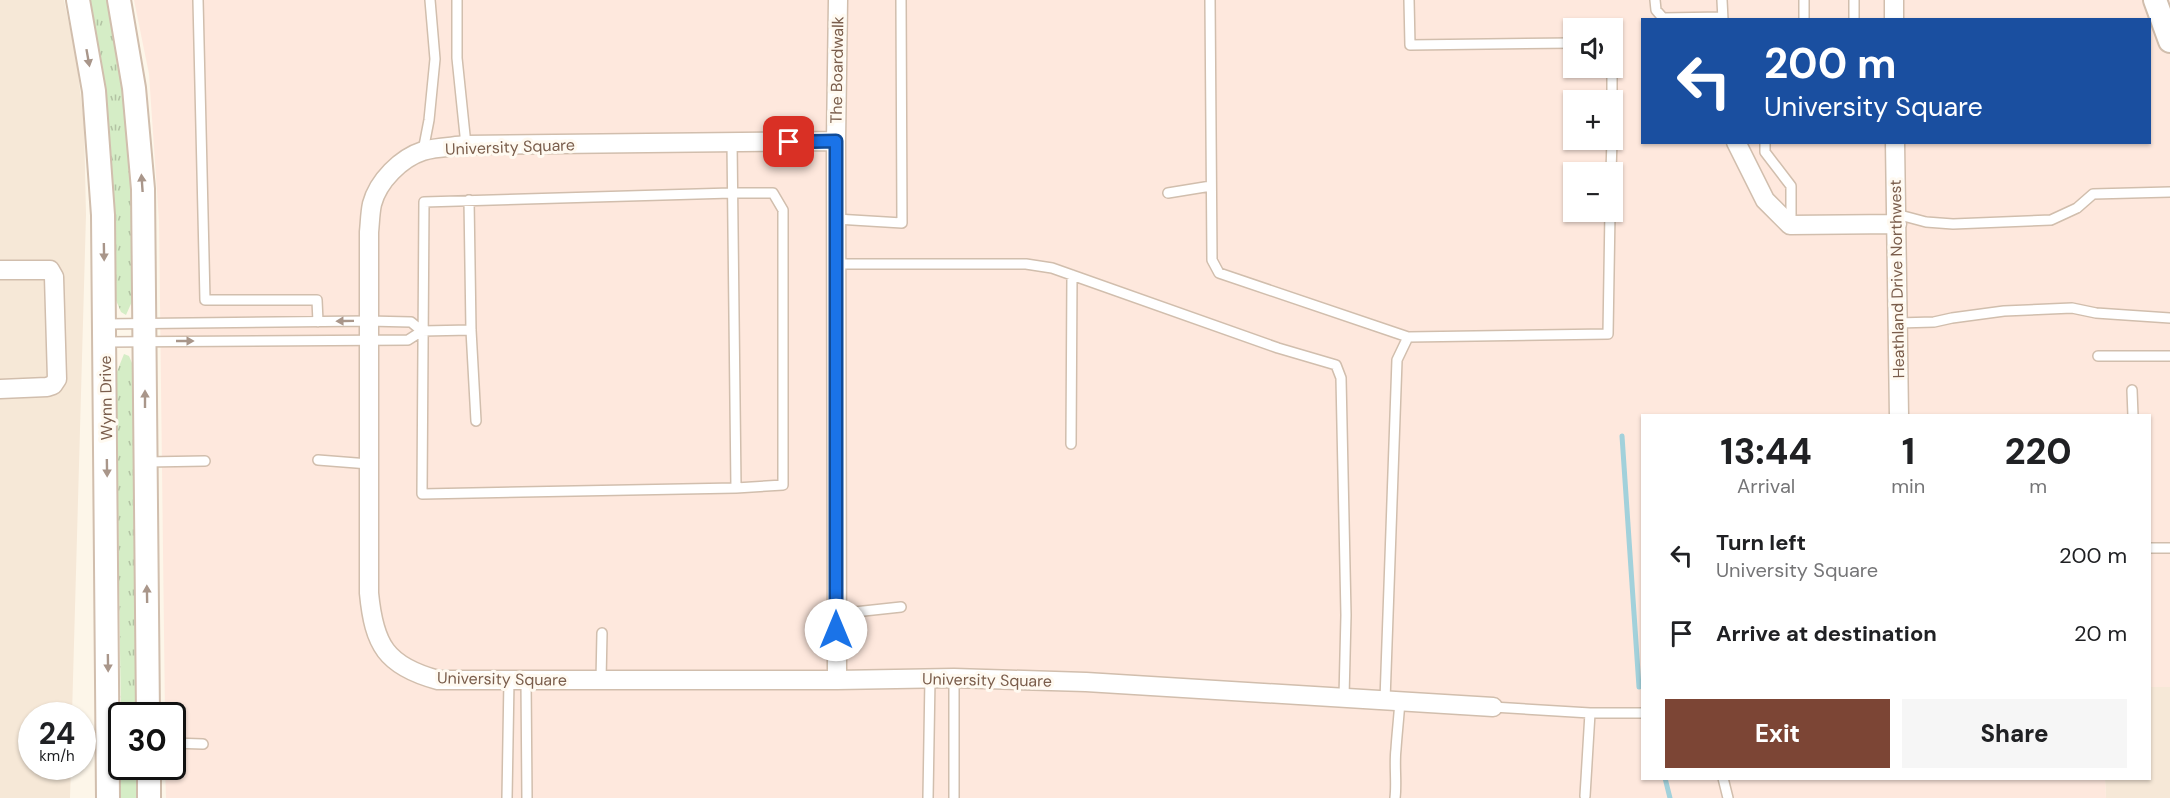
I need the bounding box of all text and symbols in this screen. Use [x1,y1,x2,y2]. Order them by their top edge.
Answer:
street label: The Boardwalk [826,16,848,124]
map controls [1563,18,1623,222]
button: sound [1563,18,1623,78]
text: 200 m [1764,36,1897,91]
icon: left [1665,42,1743,120]
one-way arrow [84,48,93,67]
text: University Square [1764,89,1983,124]
button: + [1563,90,1623,150]
pin [763,116,814,167]
icon: arrive [772,125,805,158]
street label: University Square [445,134,575,160]
button: − [1563,162,1623,222]
one-way arrow [138,174,147,193]
street label: Heathland Drive Northwest [1885,179,1909,379]
one-way arrow [99,242,108,261]
one-way arrow [336,316,355,326]
one-way arrow [175,336,194,346]
street label: Wynn Drive [95,355,117,441]
one-way arrow [140,390,150,409]
text: 13:44 [1720,428,1812,475]
text: 1 [1902,428,1915,475]
text: 220 [2005,428,2072,475]
one-way arrow [102,458,111,477]
text: Arrival [1737,473,1795,499]
text: min [1891,473,1925,499]
text: m [2029,473,2047,499]
text: Turn left [1716,528,1806,557]
icon: left [1665,539,1698,572]
text: 200 m [2059,541,2127,570]
text: University Square [1716,557,1878,583]
one-way arrow [142,585,152,604]
position arrow [804,598,868,662]
icon: arrive [1665,617,1698,650]
text: Arrive at destination [1716,619,1937,648]
text: 20 m [2074,619,2127,648]
one-way arrow [103,653,113,672]
street label: University Square [437,667,567,691]
street label: University Square [922,668,1052,692]
button: Exit [1665,699,1890,768]
button: Share [1902,699,2127,768]
speed limit sign: 30 [108,702,186,780]
text: 24 [39,714,75,753]
text: km/h [39,746,75,766]

